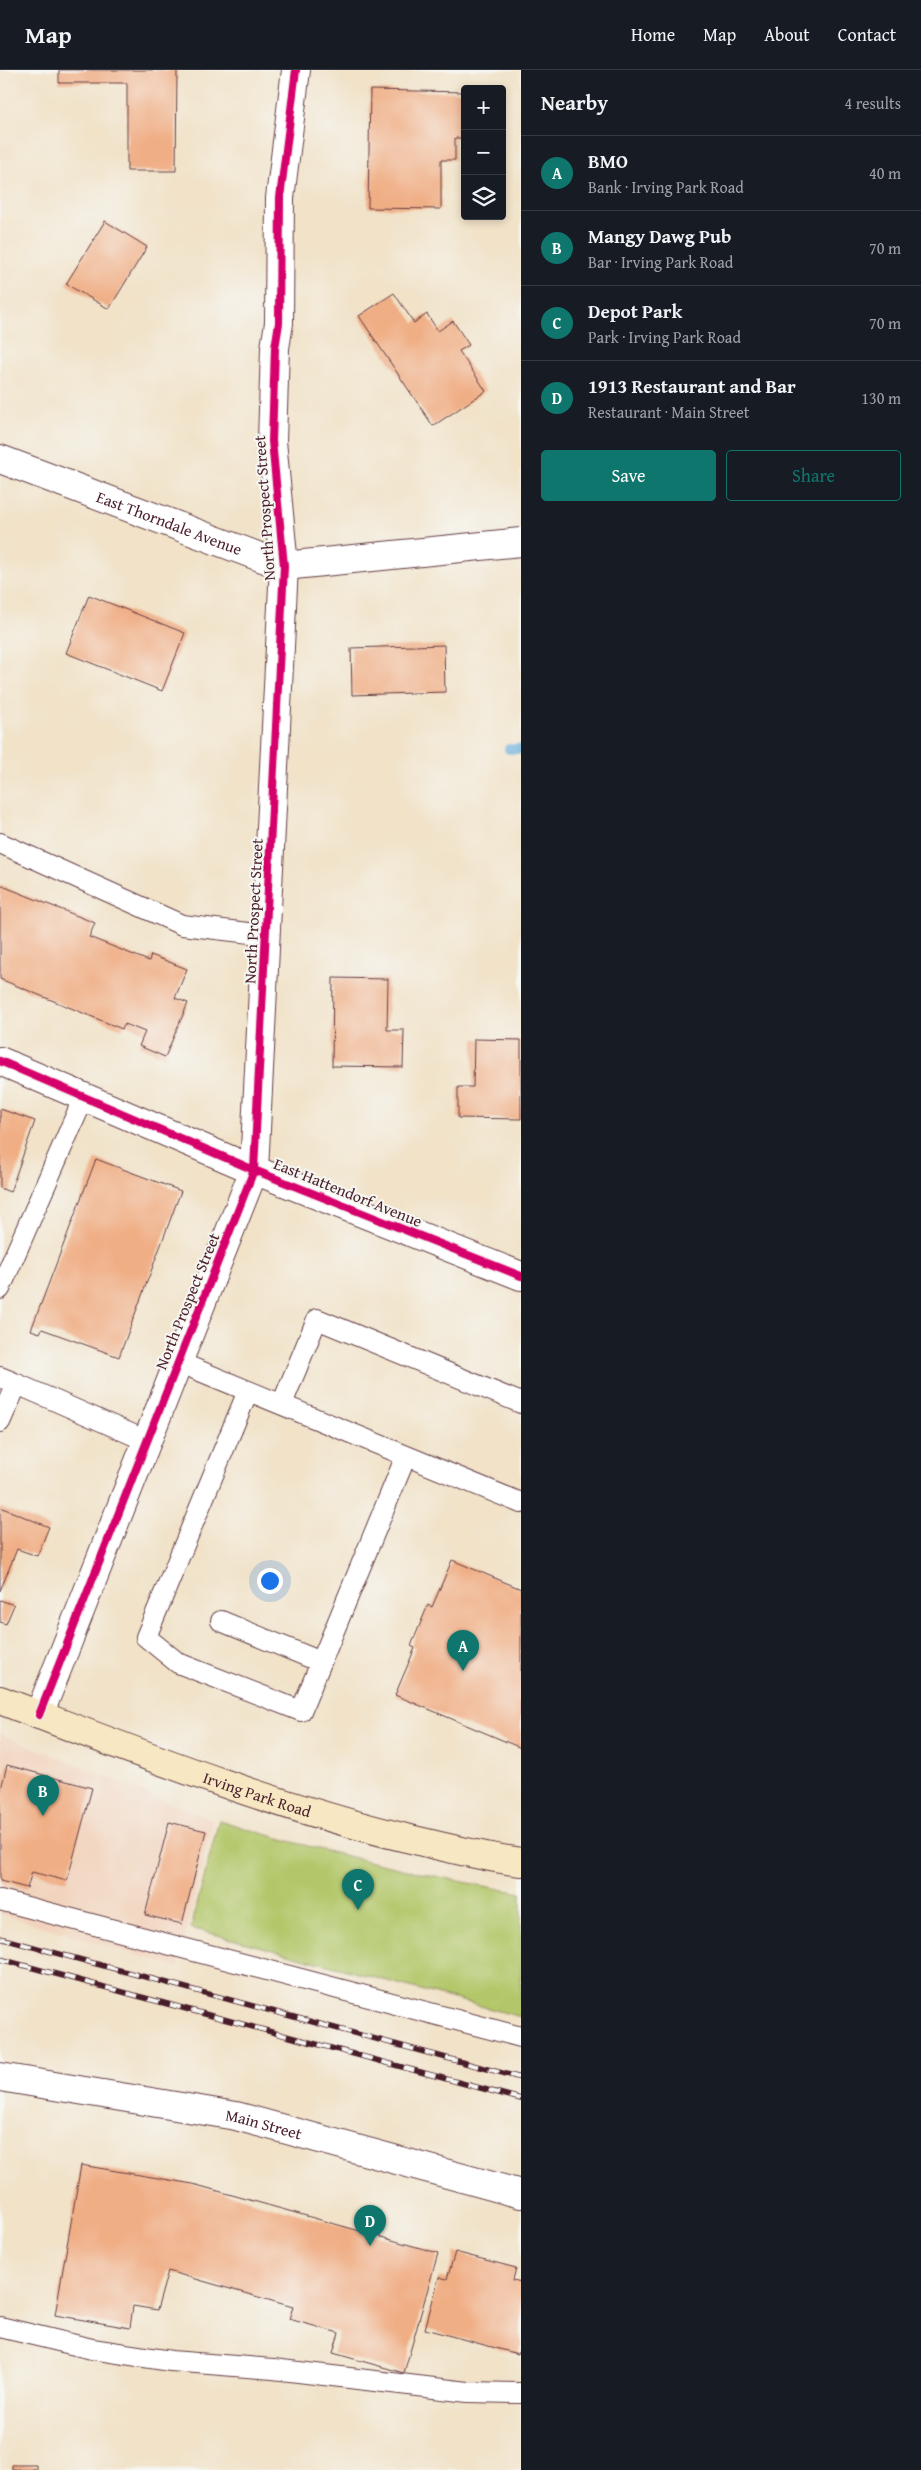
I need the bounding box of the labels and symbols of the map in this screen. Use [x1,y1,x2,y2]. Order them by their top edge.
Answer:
street label: North Prospect Street [247,434,281,582]
street label: East Thorndale Avenue [93,484,246,561]
street label: North Prospect Street [237,837,269,984]
street label: East Hattendorf Avenue [270,1151,426,1233]
street label: North Prospect Street [149,1229,226,1373]
your location [257,1568,283,1594]
pin: A [447,1630,479,1671]
street label: Irving Park Road [200,1765,315,1823]
pin: B [27,1775,59,1816]
pin: C [342,1869,374,1910]
street label: Main Street [224,2102,305,2146]
pin: D [354,2205,386,2246]

